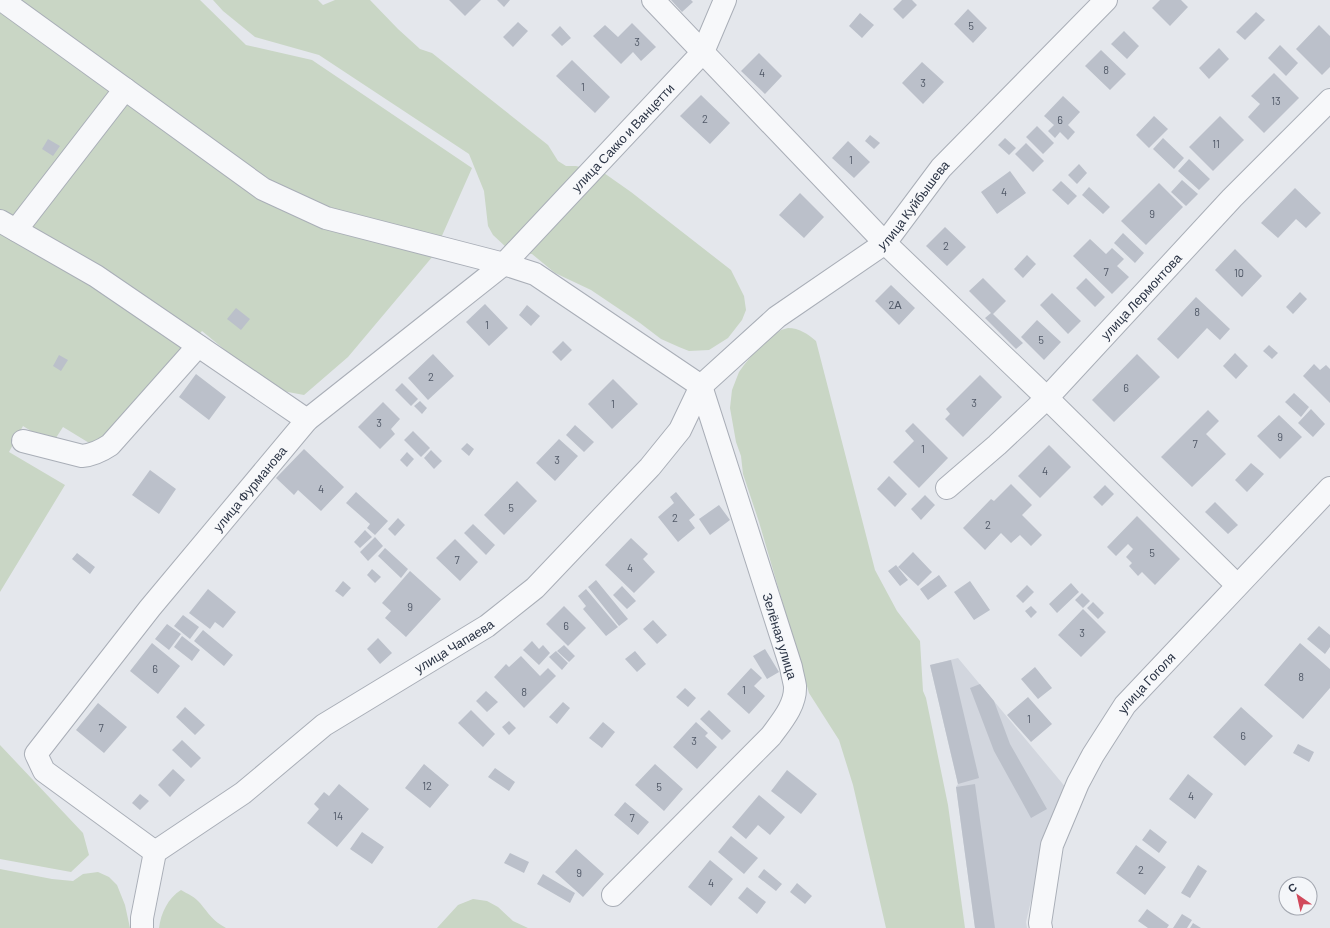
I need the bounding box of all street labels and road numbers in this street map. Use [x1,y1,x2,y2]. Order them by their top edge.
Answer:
street label: улица Сакко и Ванцетти [568,80,677,195]
street label: улица Куйбышева [875,156,953,253]
street label: улица Лермонтова [1097,249,1185,343]
street label: улица Фурманова [209,442,290,535]
street label: Зелёная улица [759,591,801,682]
street label: улица Чапаева [412,615,498,676]
street label: улица Гоголя [1114,649,1179,716]

